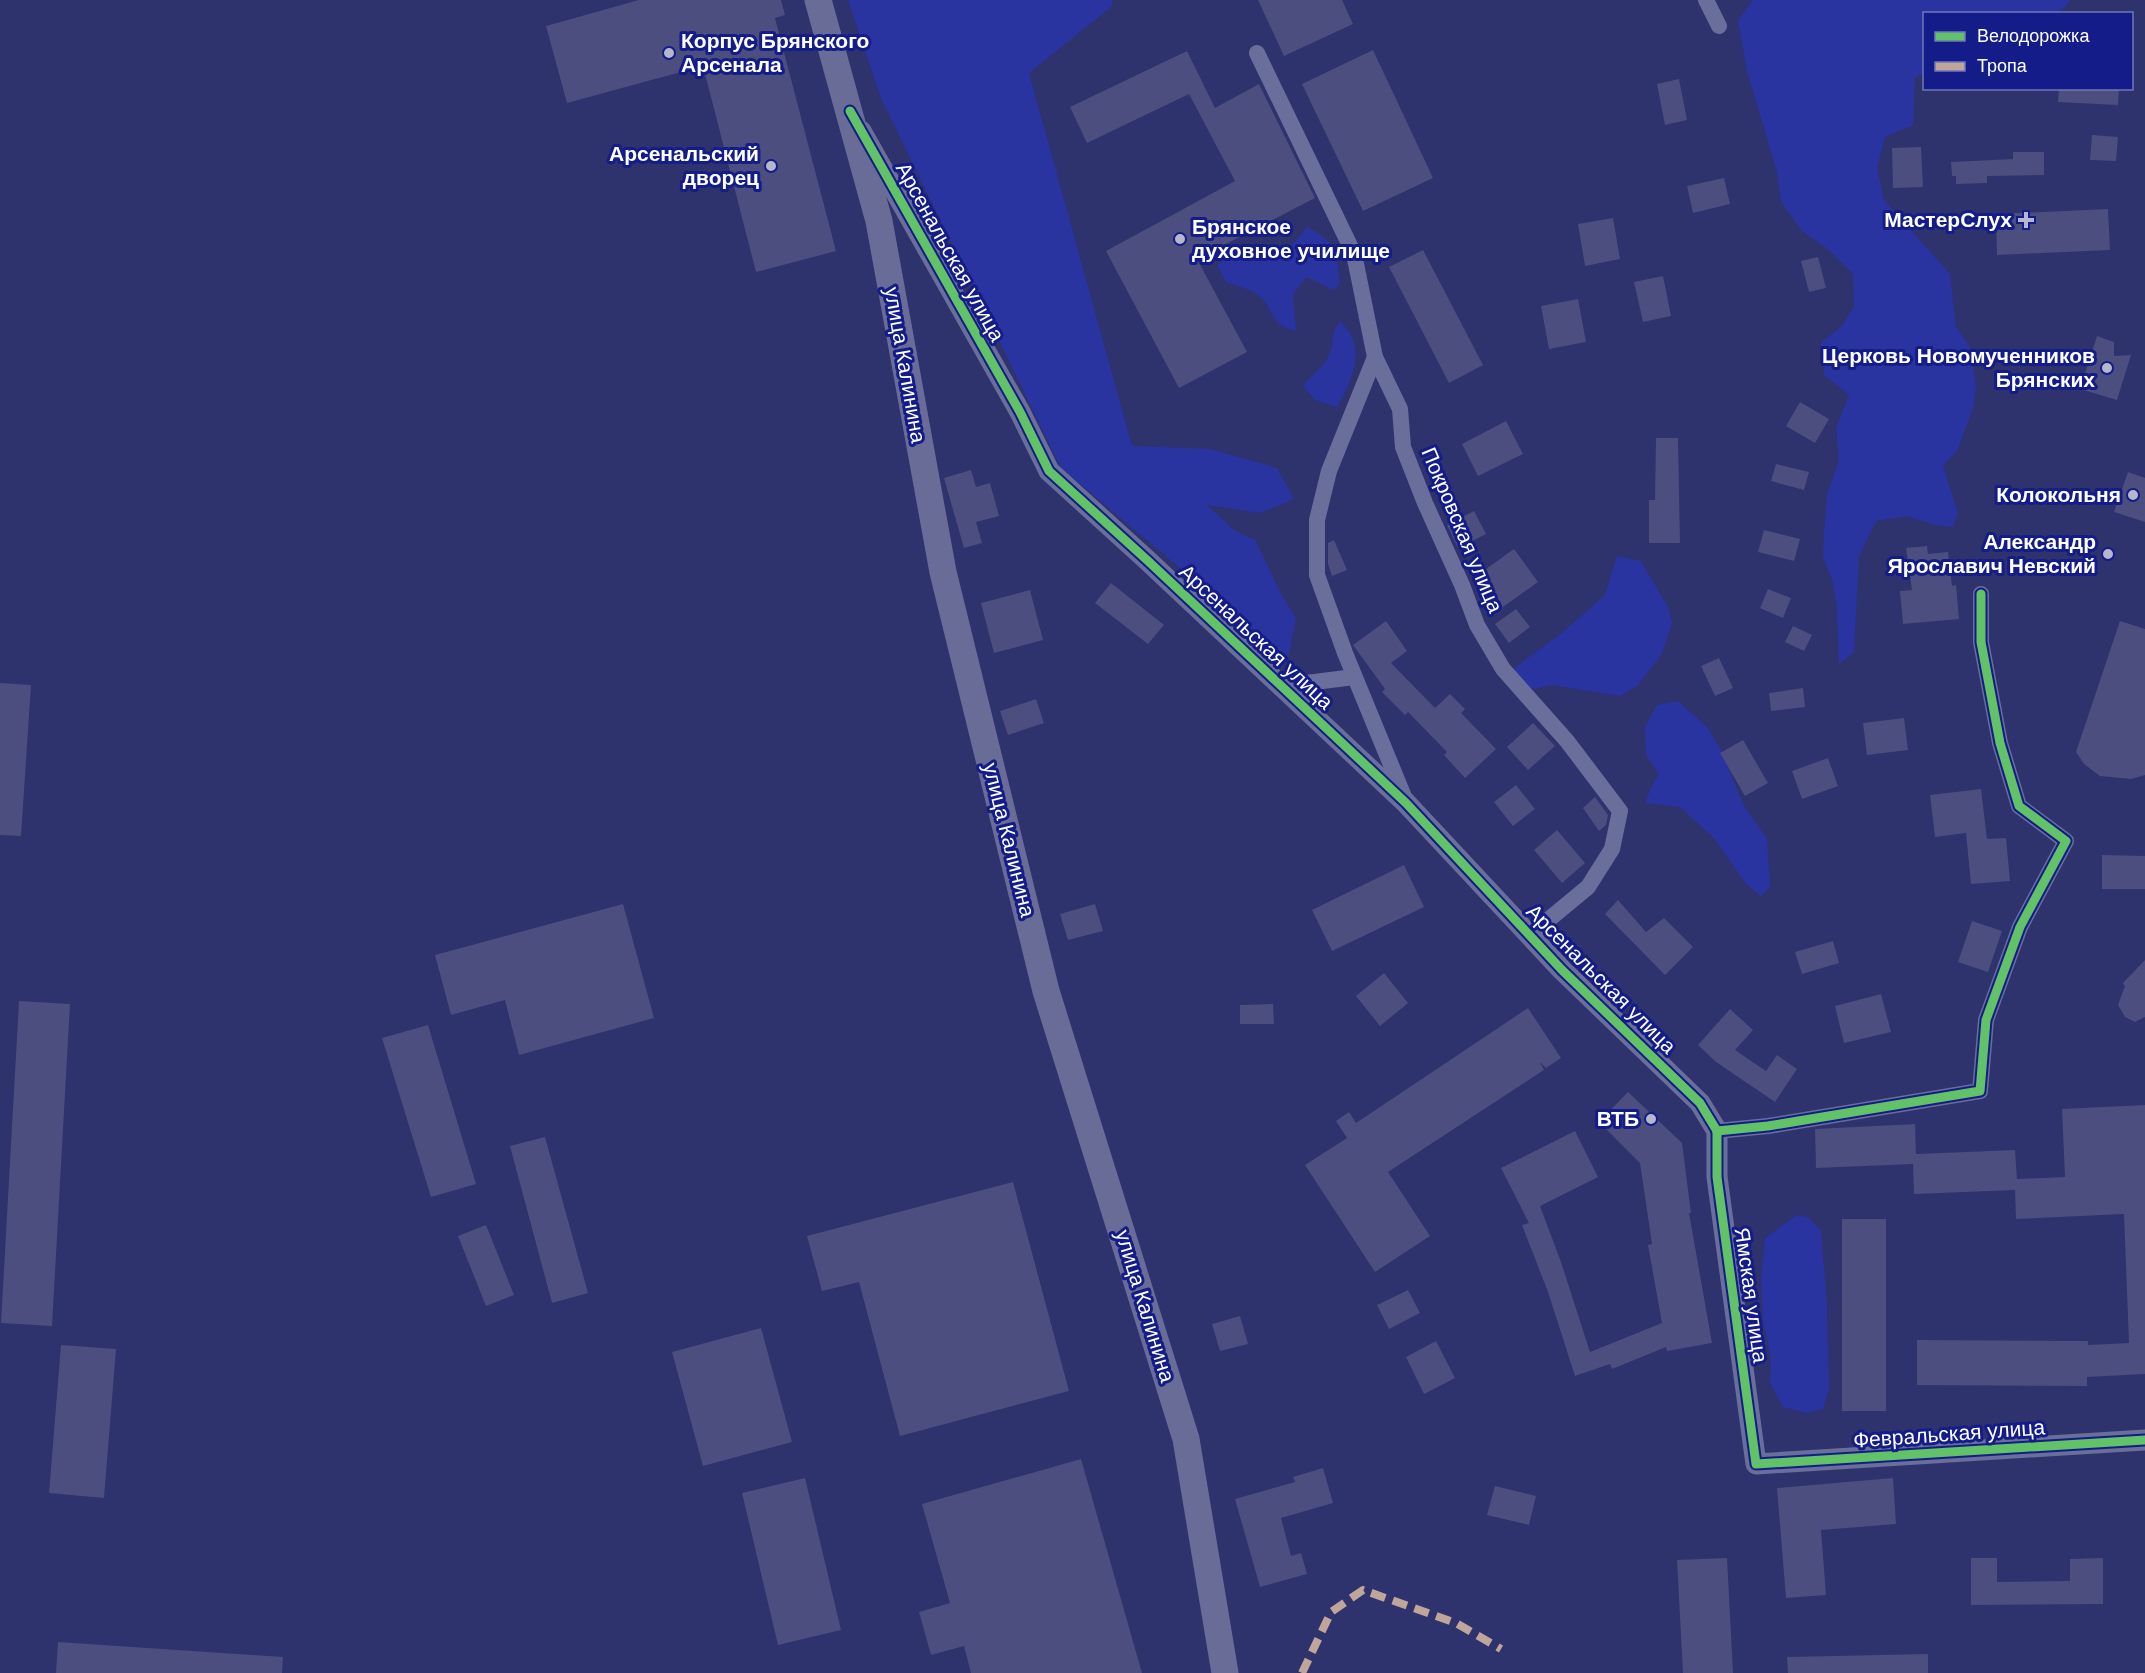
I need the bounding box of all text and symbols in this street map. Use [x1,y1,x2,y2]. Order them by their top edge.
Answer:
legend [1923,12,2133,90]
text: Велодорожка [1977,26,2090,46]
place label: Корпус Брянского Арсенала [681,29,869,76]
marker: Корпус Брянского Арсенала [662,46,676,60]
text: Тропа [1977,56,2028,76]
place label: Арсенальский дворец [609,142,759,189]
street label: Арсенальская улица [892,158,1009,346]
marker: Арсенальский дворец [764,159,778,173]
place label: МастерСлух [1884,208,2012,231]
marker: МастерСлух [2017,211,2035,229]
place label: Брянское духовное училище [1192,215,1390,262]
marker: Брянское духовное училище [1173,232,1187,246]
street label: улица Калинина [880,285,931,445]
place label: Церковь Новомученников Брянских [1822,344,2095,391]
marker: Церковь Новомученников Брянских [2100,361,2114,375]
street label: Покровская улица [1417,444,1508,616]
place label: Колокольня [1996,483,2121,506]
marker: Колокольня [2126,488,2140,502]
place label: Александр Ярославич Невский [1888,530,2096,577]
marker: Александр Ярославич Невский [2101,547,2115,561]
street label: Арсенальская улица [1175,560,1338,714]
street label: улица Калинина [979,760,1040,920]
street label: Арсенальская улица [1522,899,1681,1058]
place label: ВТБ [1597,1107,1639,1130]
marker: ВТБ [1644,1112,1658,1126]
street label: Ямская улица [1731,1226,1772,1364]
street label: улица Калинина [1111,1227,1180,1385]
street label: Февральская улица [1852,1415,2046,1452]

